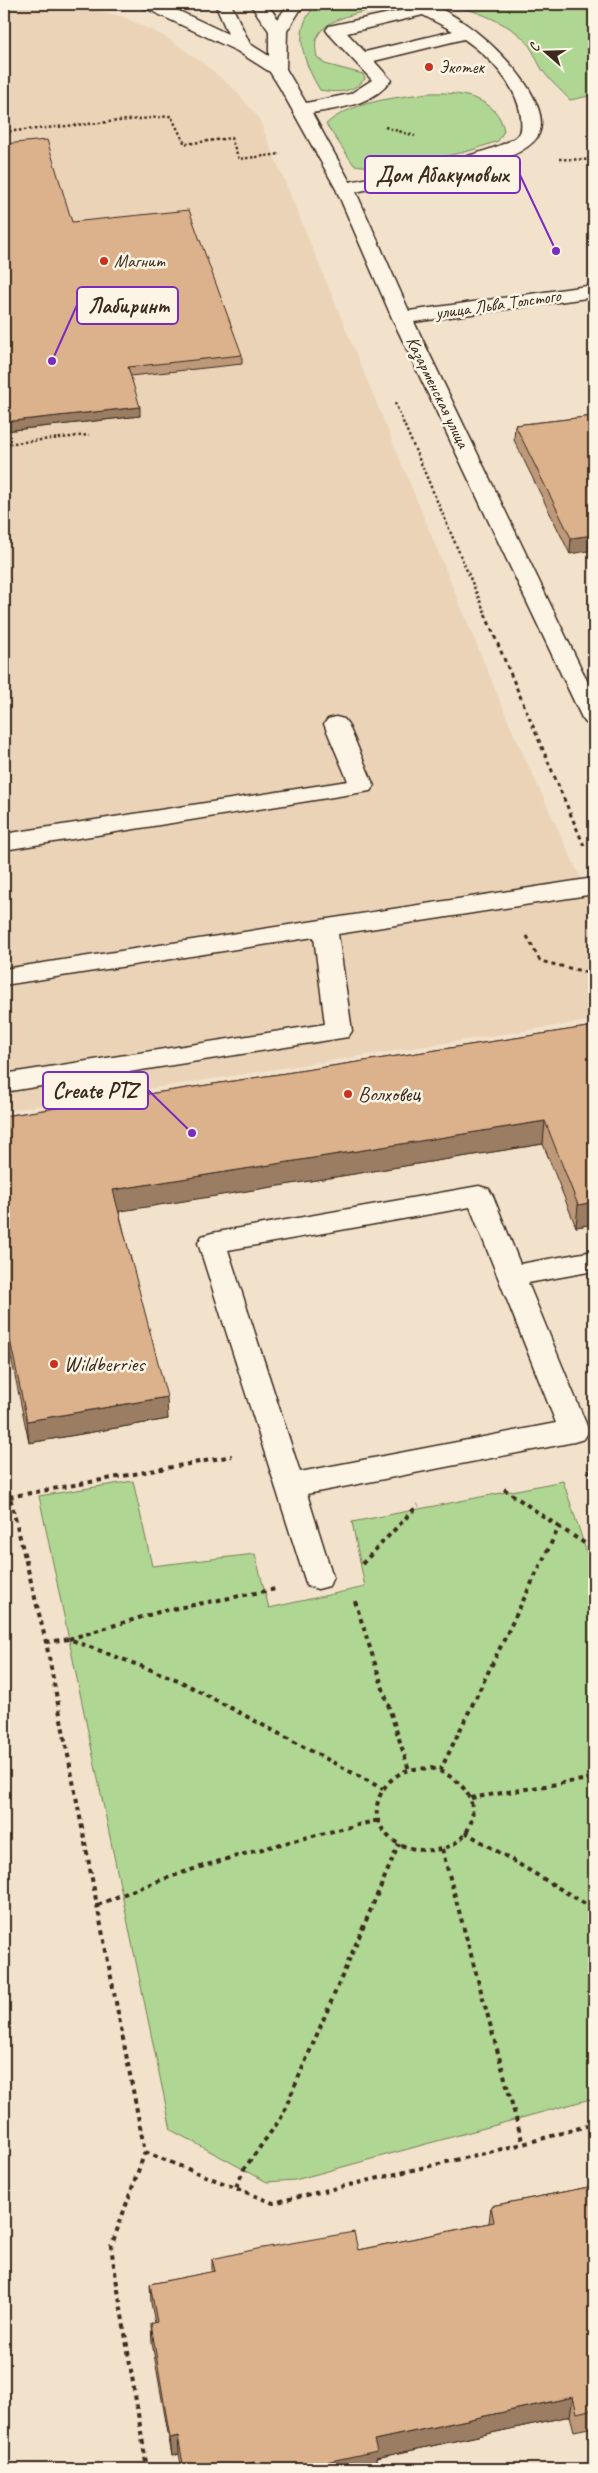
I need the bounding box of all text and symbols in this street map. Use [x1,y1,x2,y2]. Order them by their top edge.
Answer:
north arrow [520,28,570,78]
text: С [525,40,544,54]
place label: Экотек [439,56,486,78]
marker: Экотек [423,61,435,73]
callout: Дом Абакумовых [365,156,520,193]
text: Дом Абакумовых [376,161,511,189]
place label: Магнит [114,250,166,272]
marker: Магнит [98,255,110,267]
street label: улица Льва Толстого [433,284,564,324]
callout: Лабиринт [77,287,178,324]
text: Лабиринт [87,292,171,320]
street label: Казарменская улица [401,332,475,454]
callout: Create PTZ [43,1072,148,1109]
text: Create PTZ [52,1077,142,1105]
place label: Волховец [358,1081,421,1107]
marker: Волховец [342,1088,354,1100]
place label: Wildberries [64,1351,146,1377]
marker: Wildberries [48,1358,60,1370]

